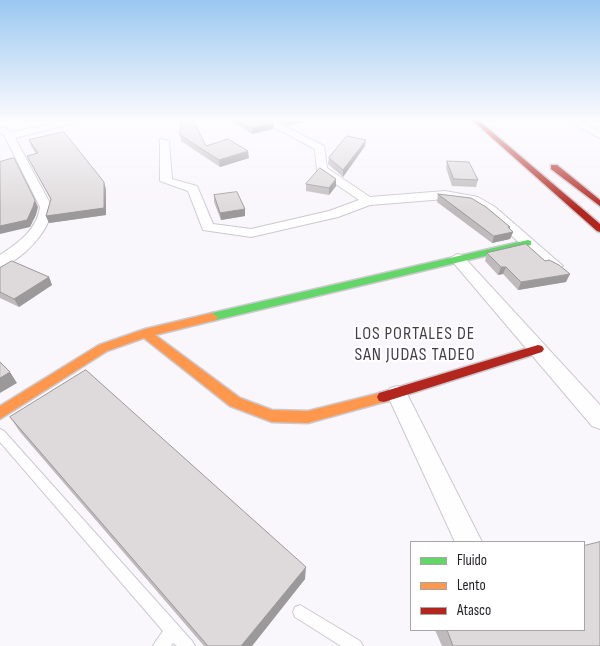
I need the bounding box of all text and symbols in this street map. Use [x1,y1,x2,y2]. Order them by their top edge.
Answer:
district label: LOS PORTALES DE SAN JUDAS TADEO [353,323,477,366]
legend [410,541,585,631]
text: Fluido [457,551,487,570]
text: Lento [457,576,486,595]
text: Atasco [457,601,491,620]

